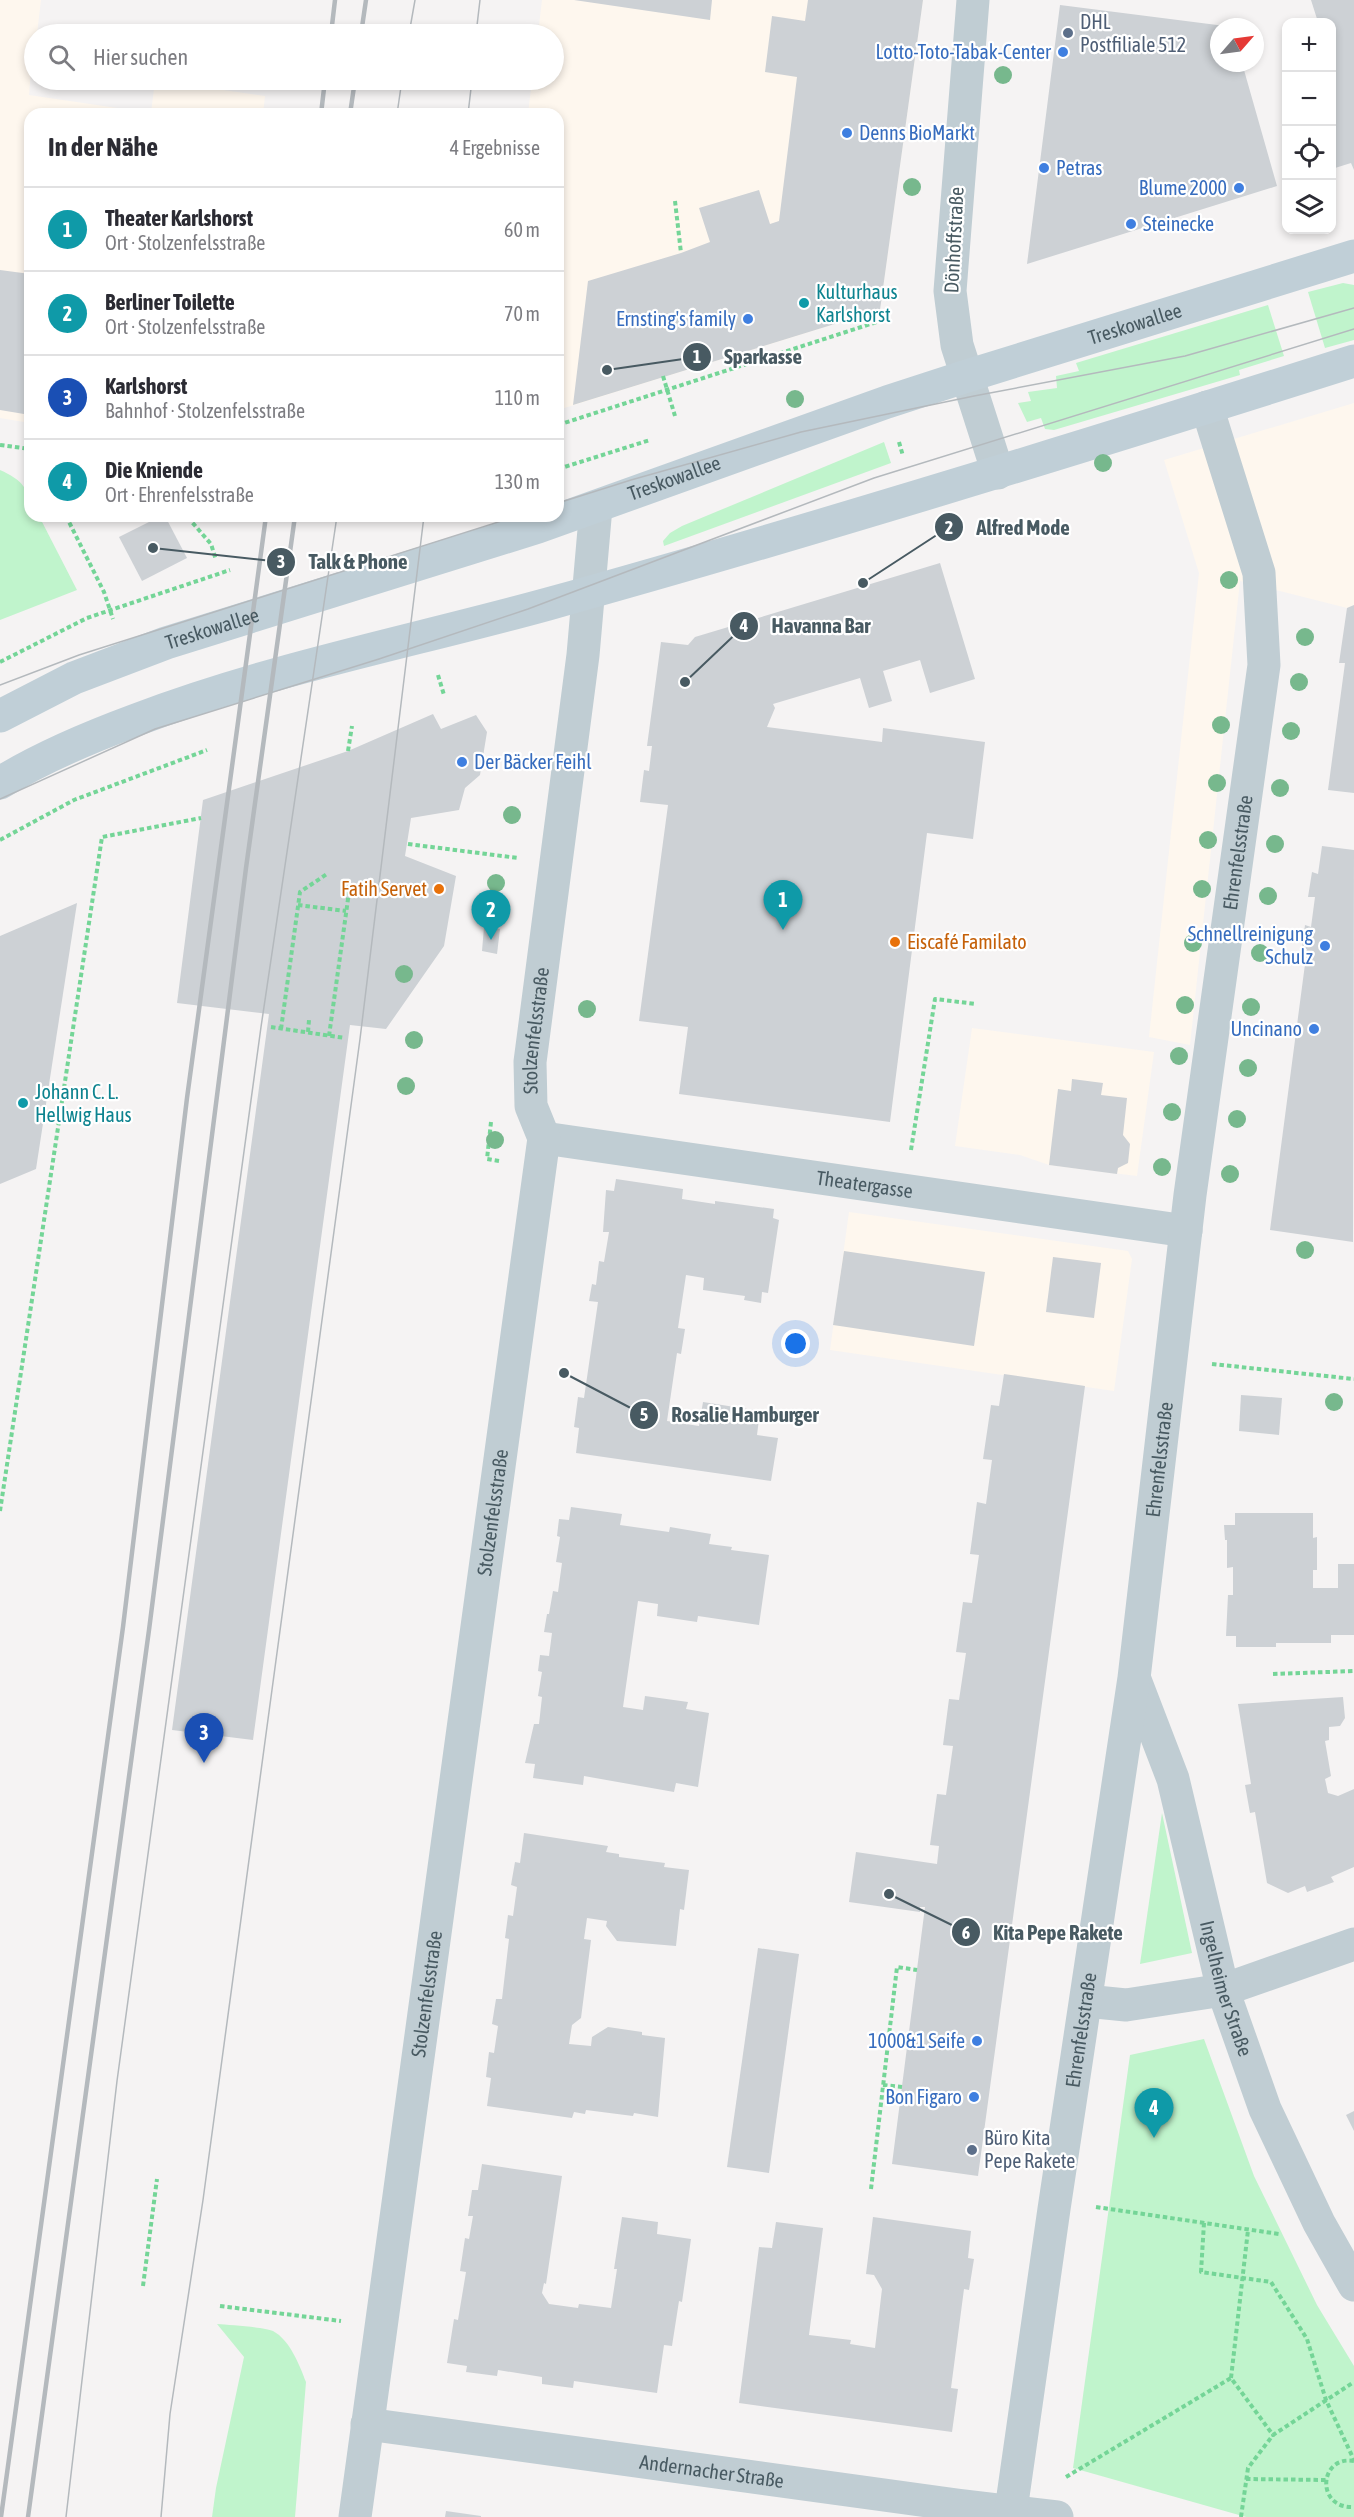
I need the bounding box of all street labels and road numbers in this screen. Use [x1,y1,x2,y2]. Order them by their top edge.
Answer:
street label: Dönhoffstraße [939,186,968,294]
street label: Treskowallee [1085,298,1184,349]
street label: Treskowallee [625,451,724,505]
street label: Treskowallee [162,603,262,654]
street label: Ehrenfelsstraße [1218,794,1257,912]
street label: Stolzenfelsstraße [518,966,553,1095]
street label: Theatergasse [815,1166,914,1202]
street label: Ehrenfelsstraße [1141,1401,1177,1519]
street label: Stolzenfelsstraße [472,1448,512,1577]
street label: Ingelheimer Straße [1196,1918,1257,2059]
street label: Stolzenfelsstraße [406,1929,446,2059]
street label: Ehrenfelsstraße [1060,1971,1100,2089]
street label: Andernacher Straße [638,2450,785,2492]

